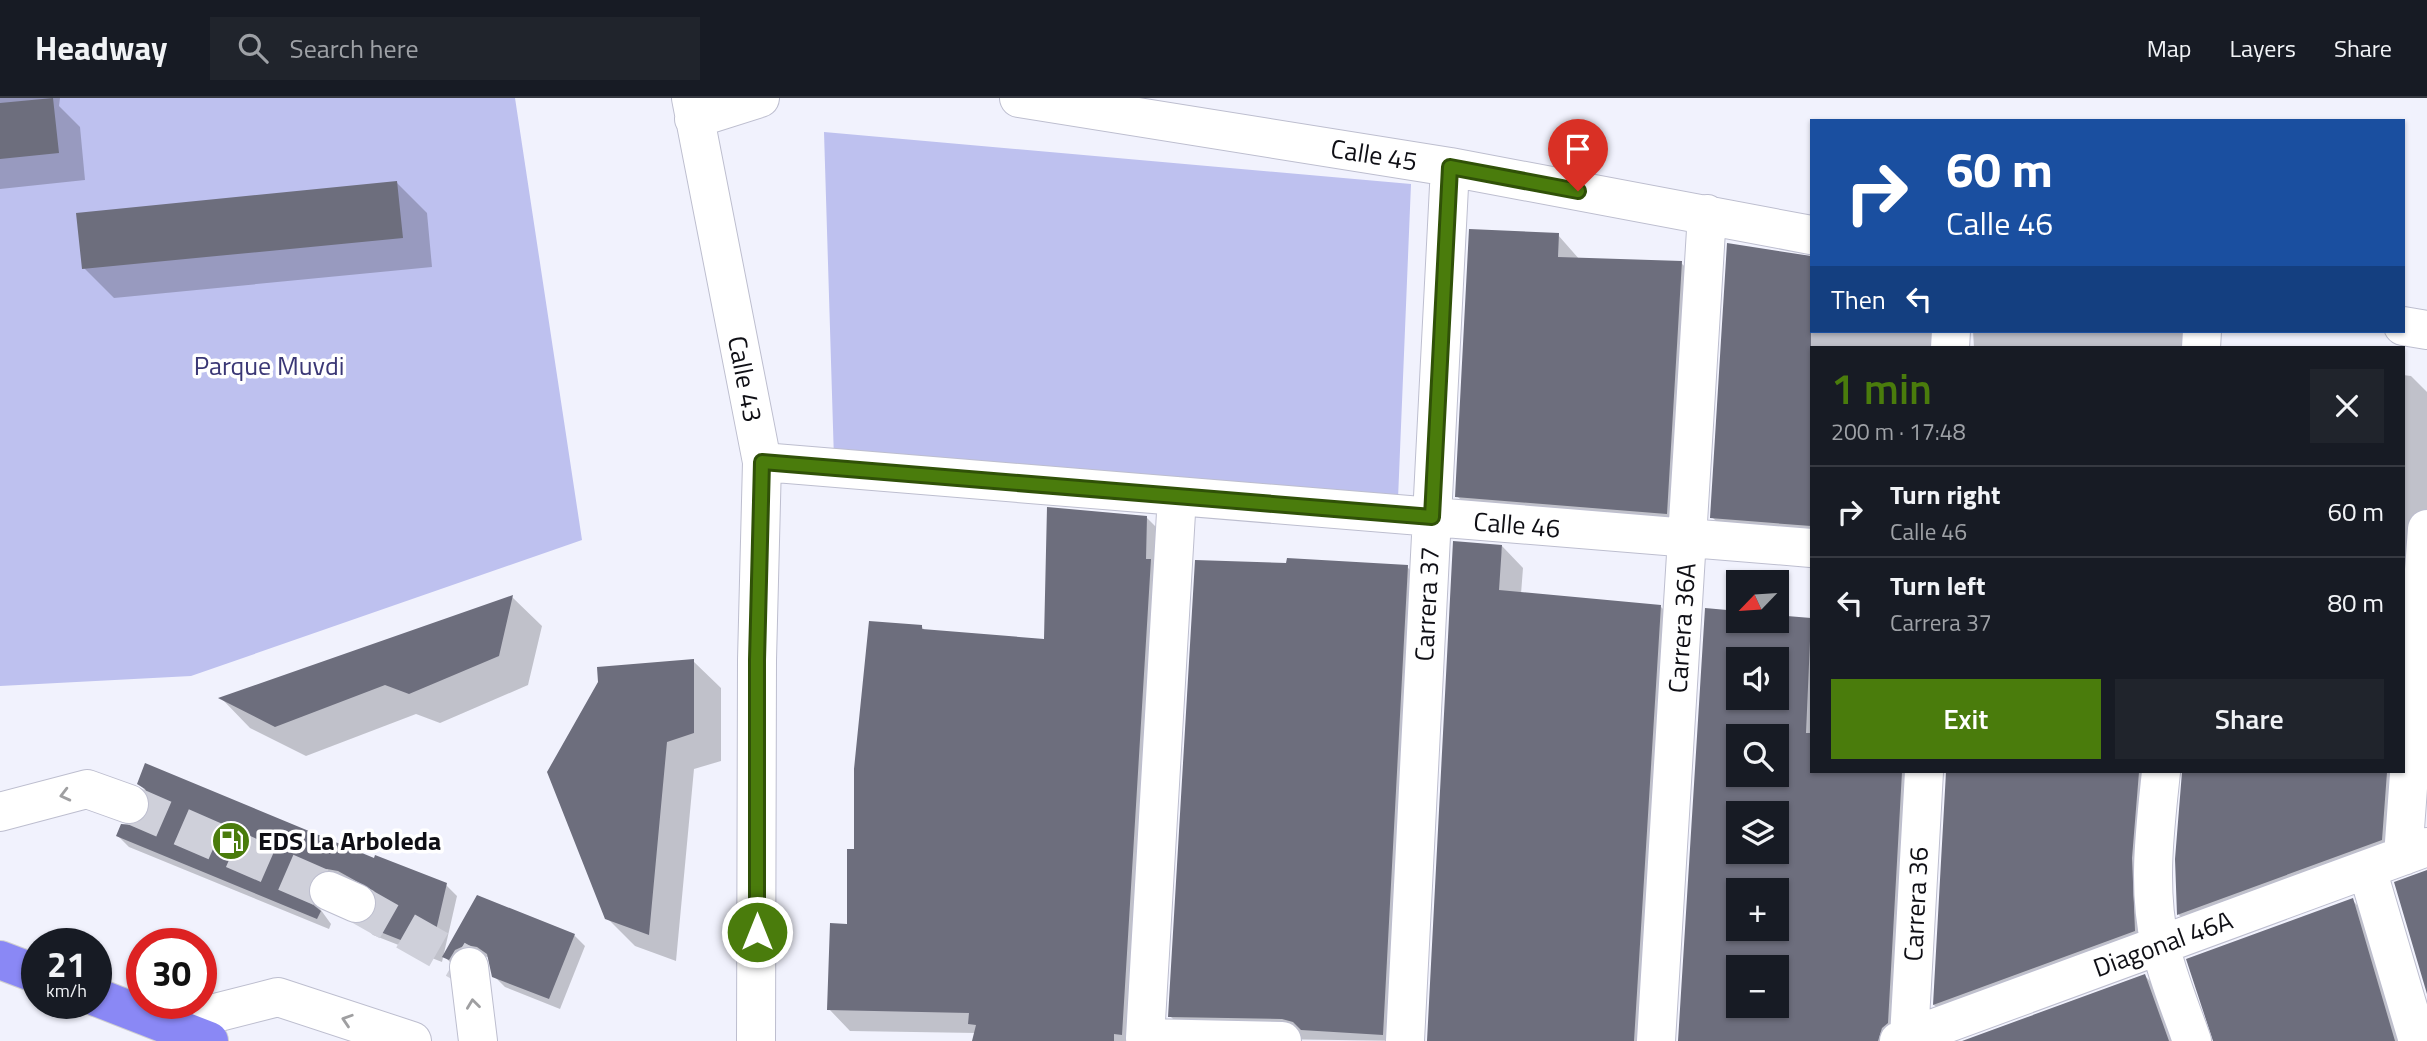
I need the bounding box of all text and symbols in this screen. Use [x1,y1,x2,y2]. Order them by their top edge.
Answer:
search box [210,17,700,80]
text: Headway [35,23,168,73]
icon: search [234,29,272,67]
text: Search here [290,29,419,68]
text: Map [2147,30,2192,66]
text: Layers [2230,30,2296,66]
text: Share [2334,30,2392,66]
pin [1548,119,1608,191]
street label: Calle 45 [1328,128,1420,181]
icon: arrive [1559,130,1597,168]
text: 60 m [1946,131,2053,206]
icon: right [1831,147,1922,238]
text: Calle 46 [1946,199,2053,247]
text: Then [1831,280,1886,319]
icon: left [1900,280,1938,318]
street label: Calle 43 [718,332,773,425]
park label: Parque Muvdi [194,346,344,385]
text: 1 min [1831,356,1932,420]
button: close [2310,369,2384,443]
text: 200 m · 17:48 [1831,414,1966,449]
text: Turn right [1890,475,2001,514]
text: 60 m [2327,492,2384,531]
icon: right [1831,493,1869,531]
street label: Calle 46 [1472,501,1562,548]
text: Calle 46 [1890,514,1967,549]
street label: Carrera 37 [1404,546,1449,662]
street label: Carrera 36A [1658,562,1706,694]
text: Turn left [1890,566,1985,605]
north arrow [1726,570,1788,634]
map controls [1726,570,1789,1018]
text: 80 m [2327,583,2384,622]
icon: left [1831,584,1869,622]
text: Carrera 37 [1890,605,1992,640]
button: sound [1726,647,1789,710]
button: Exit [1831,679,2101,759]
button: Share [2115,679,2384,759]
button: search [1726,724,1789,787]
one-way arrow [59,787,71,801]
button: layers [1726,801,1789,864]
fuel station icon: EDS La Arboleda [210,820,252,862]
place label: EDS La Arboleda [258,821,441,860]
street label: Carrera 36 [1893,846,1938,962]
button: + [1726,878,1789,941]
position arrow [720,895,794,969]
street label: Diagonal 46A [2088,900,2238,987]
speed limit sign: 30 [126,928,217,1019]
text: 21 [47,937,86,991]
button: − [1726,955,1789,1018]
text: km/h [46,977,87,1004]
one-way arrow [466,998,481,1010]
one-way arrow [341,1014,354,1028]

